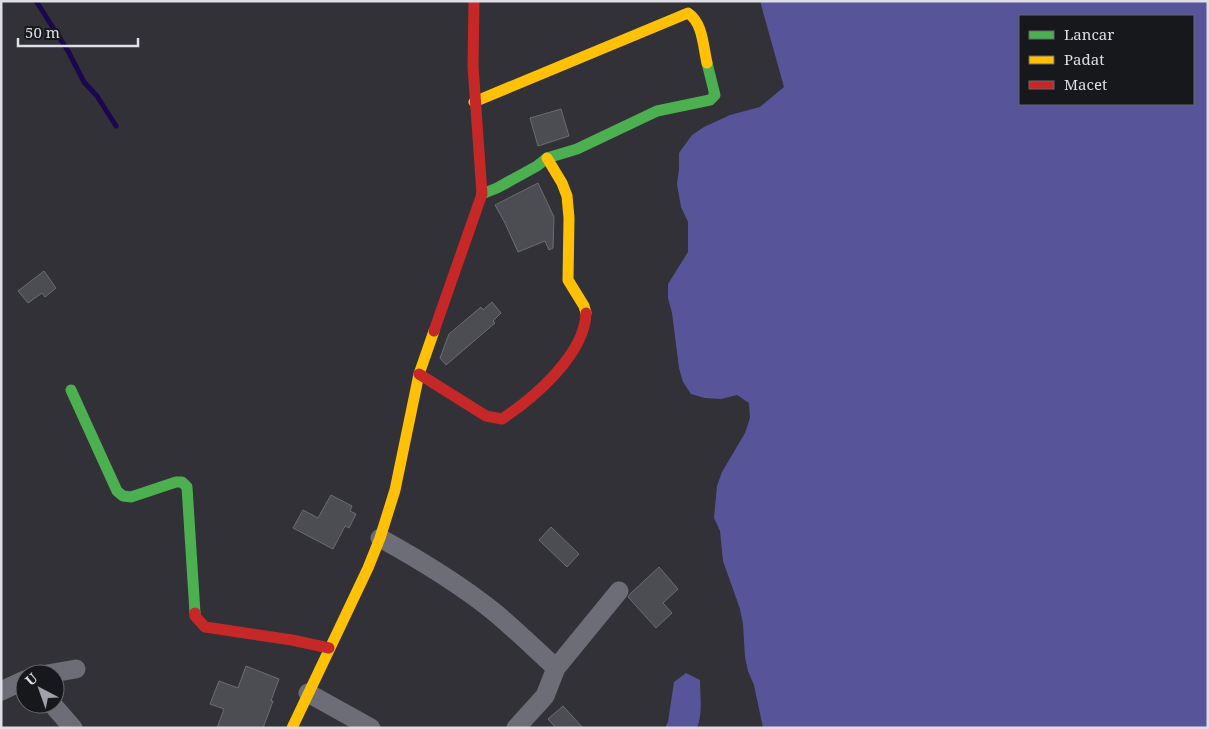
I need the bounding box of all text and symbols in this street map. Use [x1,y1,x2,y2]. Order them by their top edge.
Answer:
scale bar [18,15,138,47]
legend [1019,15,1194,105]
text: 50 m [25,22,60,42]
text: Lancar [1064,24,1114,44]
text: Padat [1064,49,1104,69]
text: Macet [1064,74,1107,94]
north arrow [15,664,65,714]
text: U [21,668,42,689]

